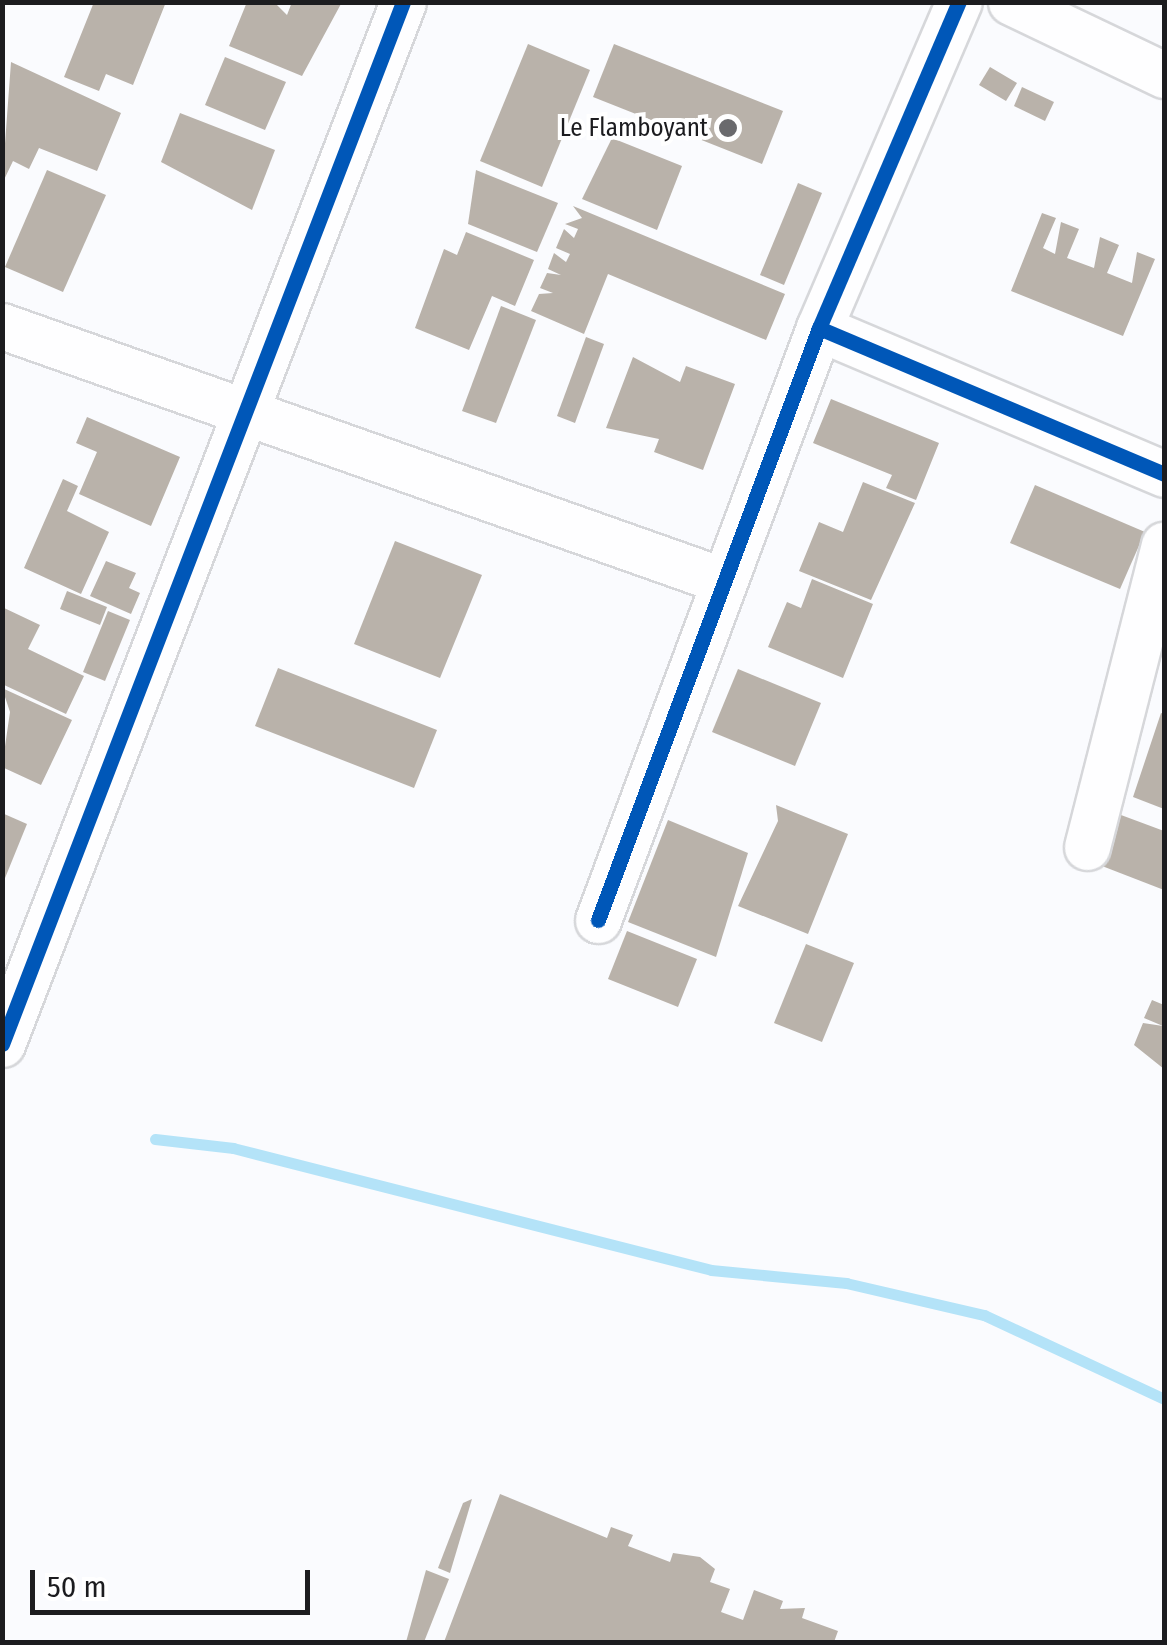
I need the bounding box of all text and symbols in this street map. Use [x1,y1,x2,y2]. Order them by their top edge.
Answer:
place label: Le Flamboyant [560,113,708,143]
marker: Le Flamboyant [717,117,739,139]
scale bar [35,1550,315,1612]
text: 50 m [47,1569,107,1605]

